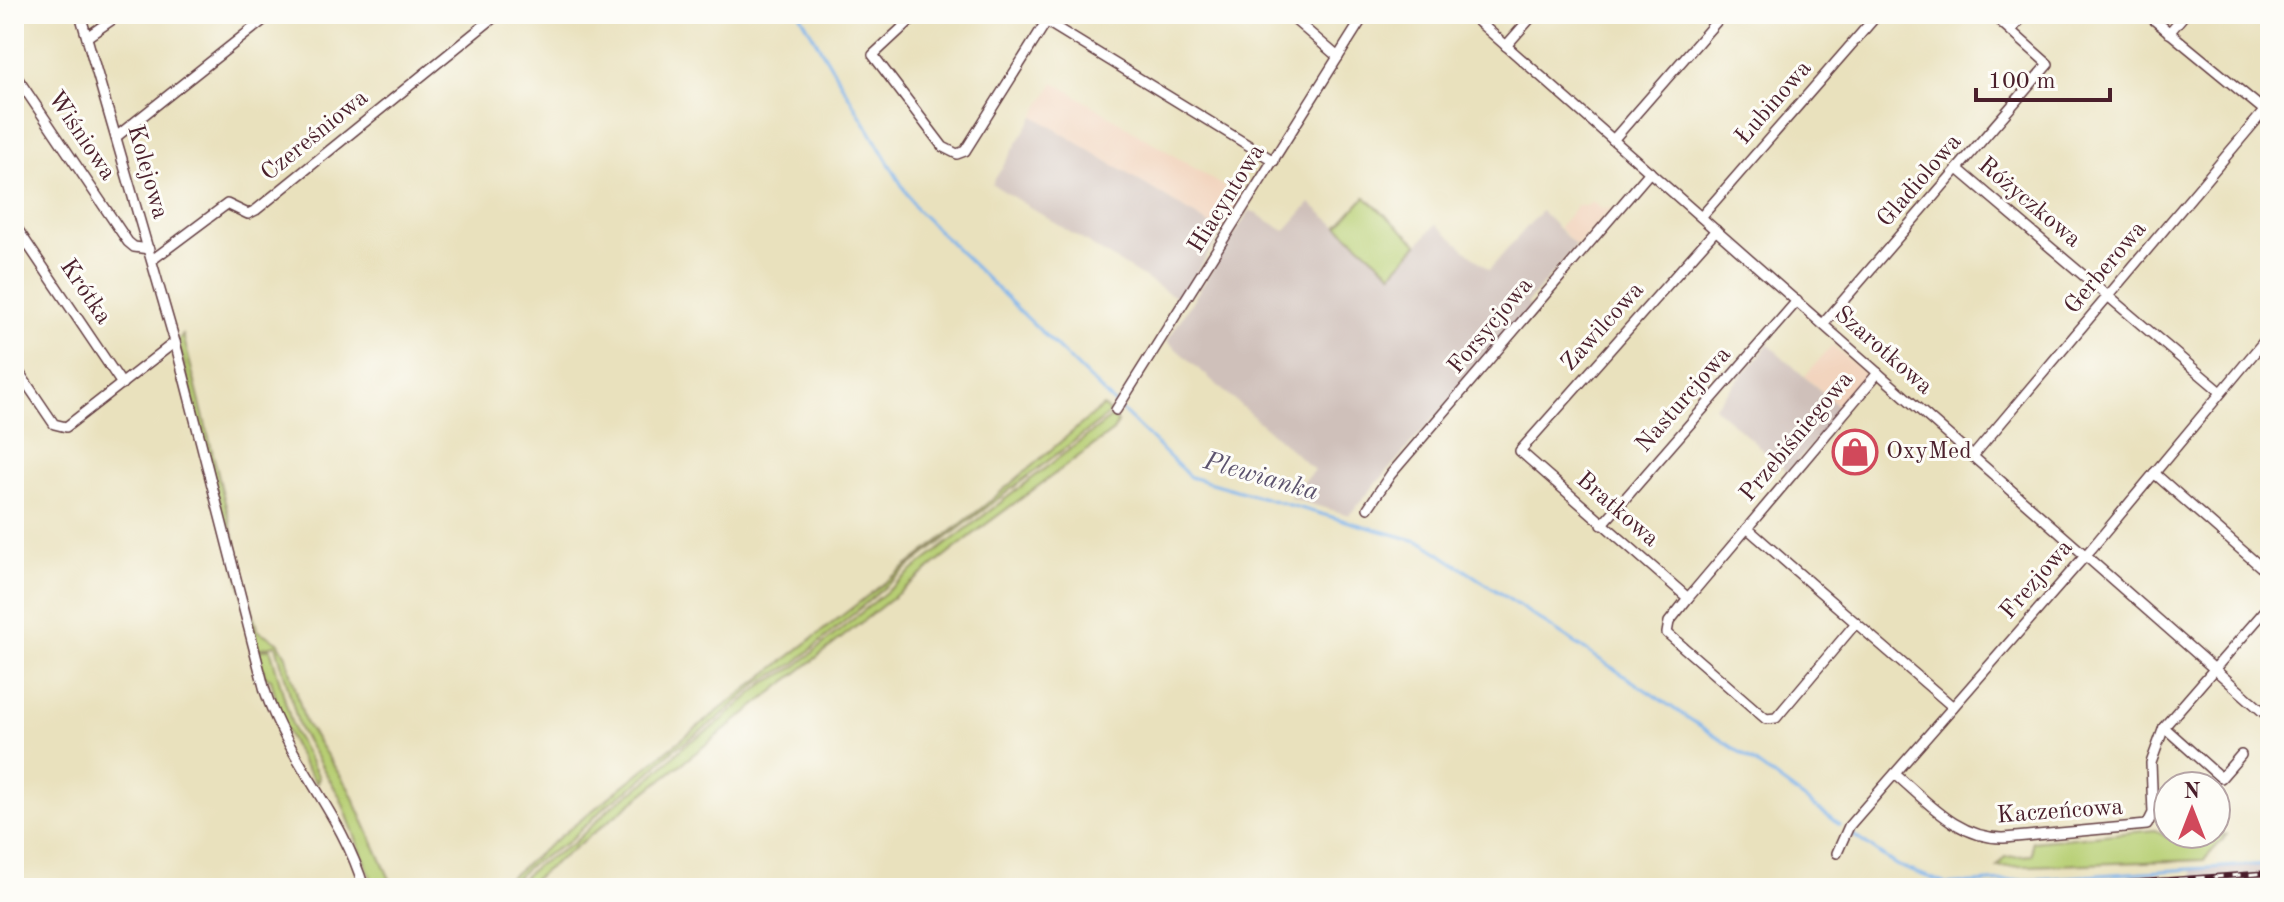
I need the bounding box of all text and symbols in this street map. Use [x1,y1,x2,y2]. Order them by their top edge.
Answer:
scale bar [1976,52,2110,102]
street label: Łubinowa [1731,56,1817,150]
text: 100 m [1988,70,2056,94]
street label: Czereśniowa [257,86,373,186]
street label: Wiśniowa [42,87,120,185]
street label: Kolejowa [122,122,172,222]
street label: Gladiolowa [1873,130,1967,232]
street label: Hiacyntowa [1184,140,1270,258]
street label: Różyczkowa [1973,153,2085,253]
street label: Gerberowa [2061,217,2151,319]
street label: Krótka [55,255,115,329]
street label: Forsycjowa [1444,273,1538,379]
street label: Zawilcowa [1557,278,1649,376]
street label: Szarotkowa [1829,302,1937,400]
street label: Nasturcjowa [1632,343,1736,457]
street label: Przebiśniegowa [1736,367,1858,507]
shop icon: OxyMed [1831,428,1879,476]
place label: OxyMed [1886,440,1972,464]
water label: Plewianka [1200,448,1321,506]
street label: Bratkowa [1571,468,1663,552]
street label: Frezjowa [1996,536,2078,624]
north arrow [2152,770,2232,850]
text: N [2184,781,2201,803]
street label: Kaczeńcowa [1996,796,2124,828]

